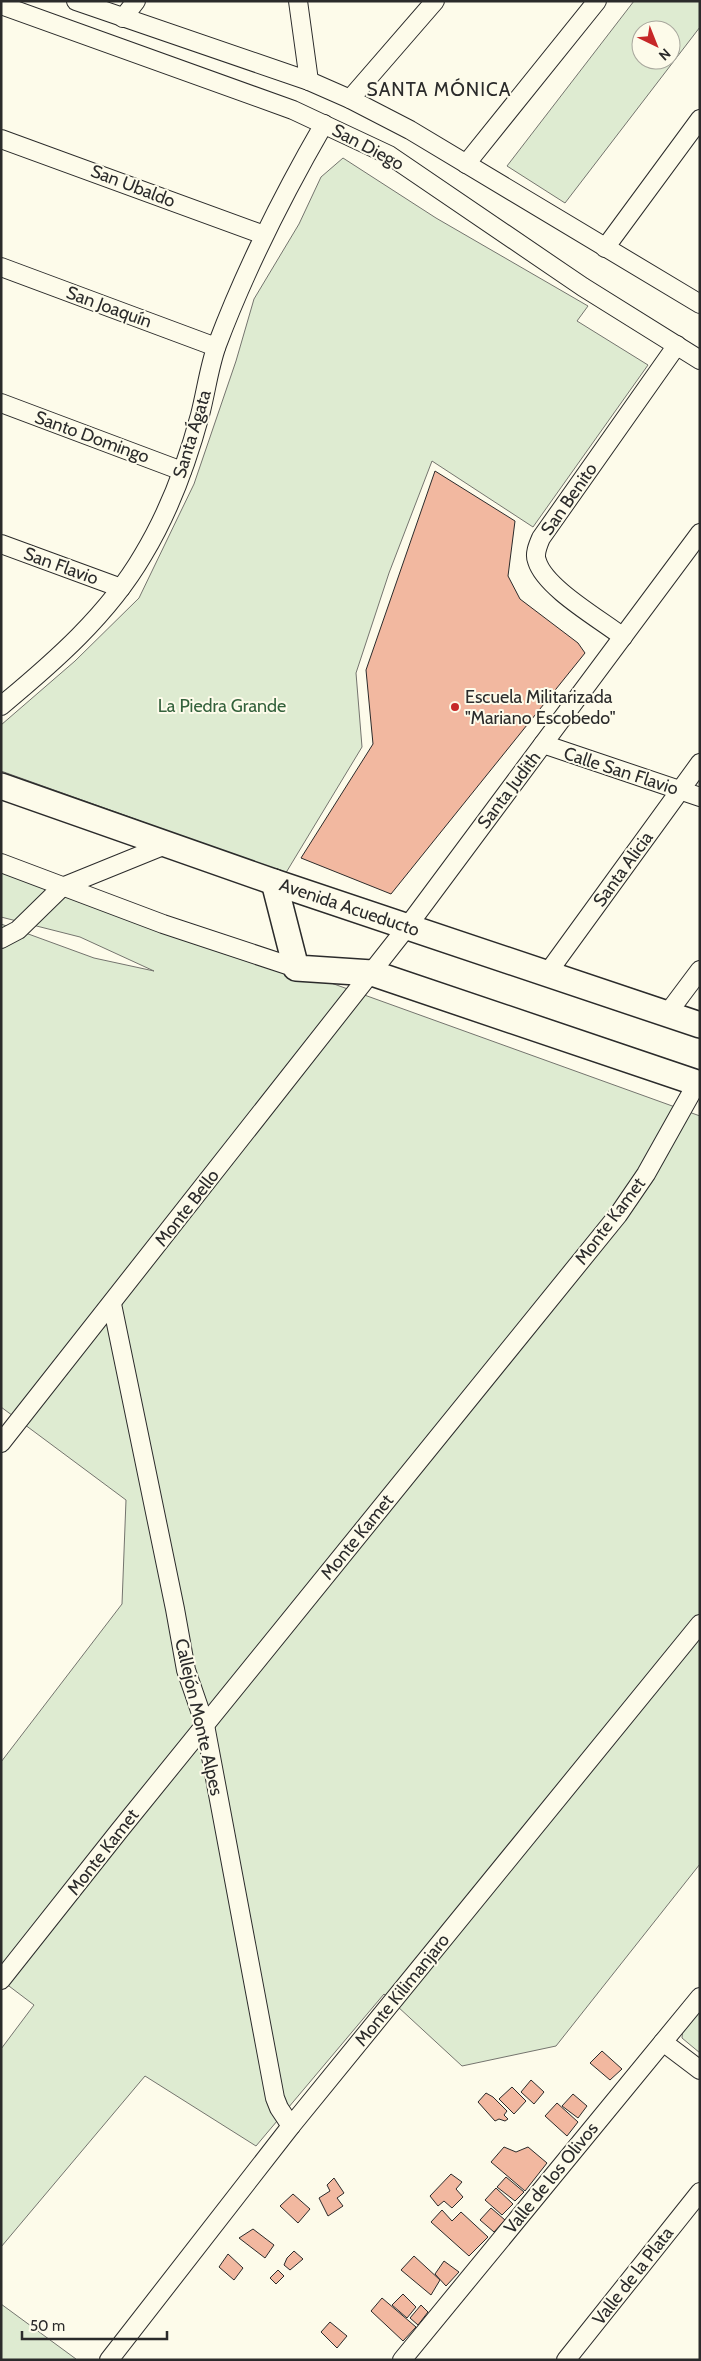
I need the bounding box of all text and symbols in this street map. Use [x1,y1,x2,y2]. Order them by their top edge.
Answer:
north arrow [631,20,681,70]
text: N [655,45,675,64]
district label: SANTA MÓNICA [367,77,511,101]
street label: San Diego [328,119,408,175]
street label: San Ubaldo [88,160,178,212]
street label: San Joaquín [63,281,155,333]
street label: Santa Ágata [168,387,216,481]
street label: Santo Domingo [32,406,152,468]
street label: San Benito [536,459,602,539]
street label: San Flavio [21,542,101,590]
place label: Escuela Militarizada "Mariano Escobedo" [465,686,616,729]
park label: La Piedra Grande [158,695,286,717]
marker: Escuela Militarizada "Mariano Escobedo" [449,701,461,713]
street label: Calle San Flavio [561,742,681,800]
street label: Santa Judith [473,747,545,833]
street label: Santa Alicia [588,827,658,911]
street label: Avenida Acueducto [277,874,422,941]
street label: Monte Bello [150,1165,224,1251]
street label: Monte Kamet [570,1173,650,1269]
street label: Monte Kamet [316,1490,398,1584]
street label: Callejón Monte Alpes [170,1636,228,1798]
street label: Monte Kamet [63,1804,143,1900]
street label: Monte Kilimanjaro [350,1929,454,2051]
street label: Valle de los Olivos [499,2118,603,2238]
street label: Valle de la Plata [588,2222,678,2329]
scale bar [22,2308,168,2340]
text: 50 m [30,2317,65,2335]

